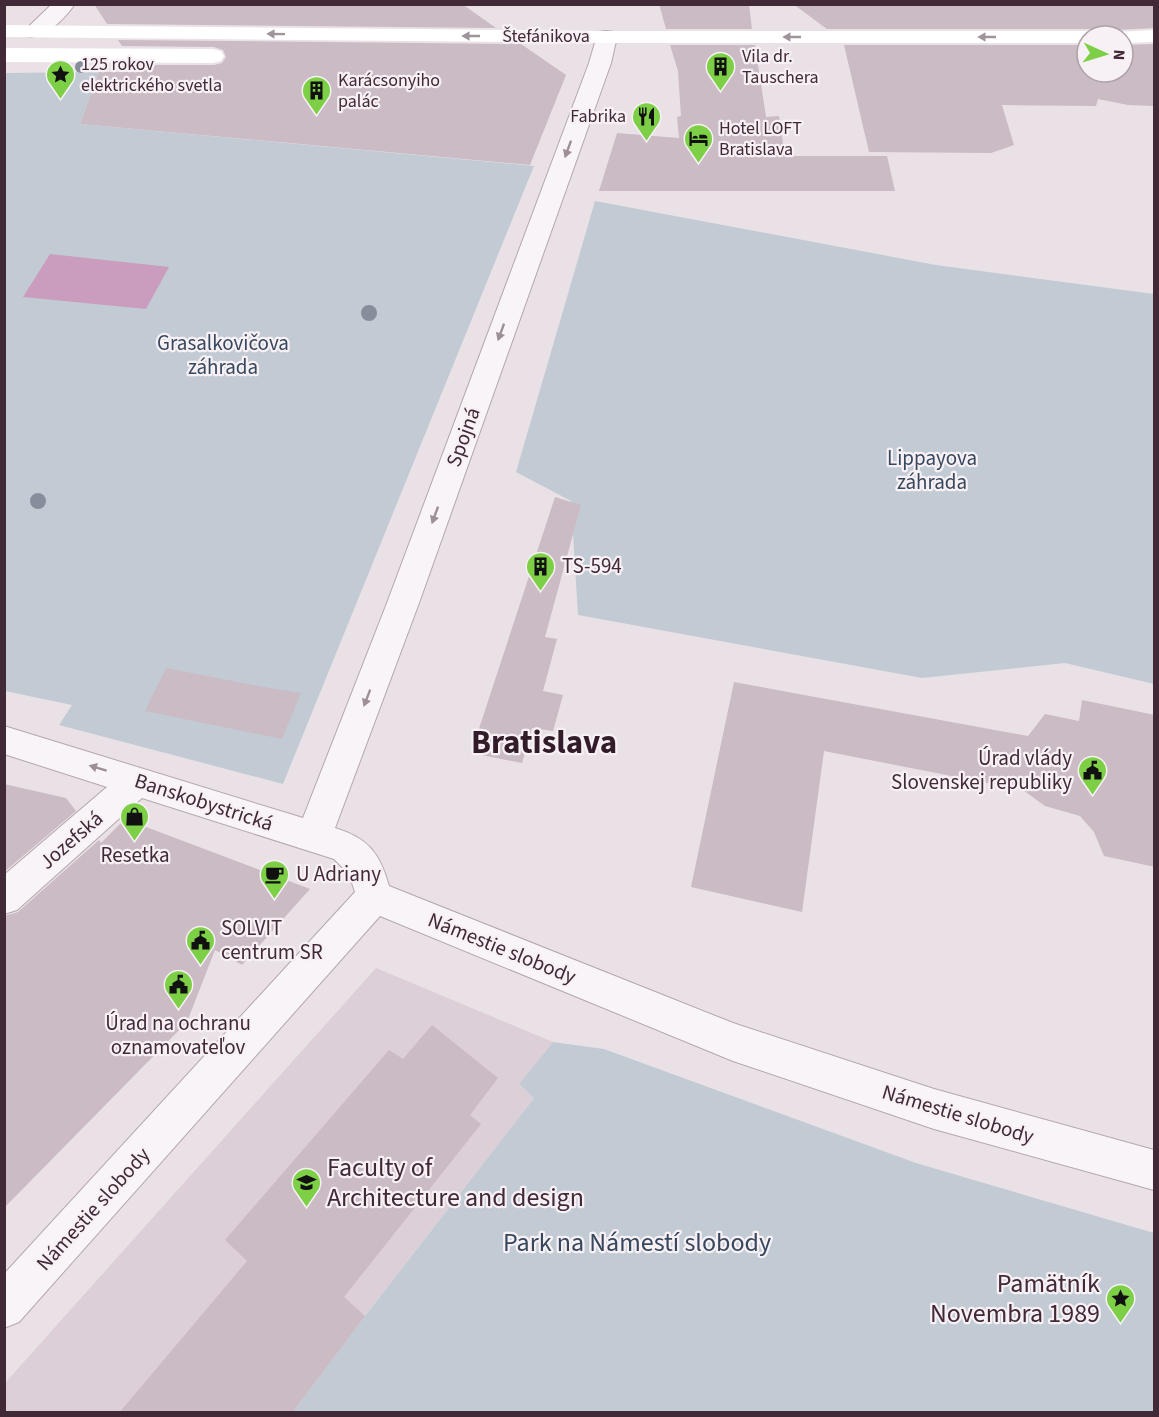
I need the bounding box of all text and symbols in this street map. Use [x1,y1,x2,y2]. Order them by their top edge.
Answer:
street label: Štefánikova [502,24,590,49]
north arrow [1075,24,1135,84]
one-way arrow [266,29,285,39]
one-way arrow [461,31,480,41]
one-way arrow [782,32,801,42]
one-way arrow [977,32,996,42]
place label: Vila dr. Tauschera [742,44,819,90]
text: N [1108,49,1130,61]
building icon: Vila dr. Tauschera [705,50,737,92]
place label: 125 rokov elektrického svetla [81,52,222,98]
place icon: 125 rokov elektrického svetla [44,58,76,100]
place label: Karácsonyiho palác [338,68,440,114]
building icon: Karácsonyiho palác [301,74,333,116]
restaurant icon: Fabrika [631,100,663,142]
place label: Fabrika [570,104,626,129]
place label: Hotel LOFT Bratislava [719,116,802,162]
hotel icon: Hotel LOFT Bratislava [682,122,714,164]
one-way arrow [563,140,573,158]
one-way arrow [496,323,506,341]
park label: Grasalkovičova záhrada [157,328,289,382]
street label: Spojná [438,403,488,471]
park label: Lippayova záhrada [887,443,977,497]
one-way arrow [429,507,439,525]
building icon: TS-594 [525,550,557,592]
place label: TS-594 [562,551,622,581]
one-way arrow [362,689,371,707]
district label: Bratislava [471,719,617,766]
place label: Úrad vlády Slovenskej republiky [891,743,1072,797]
public building icon: Úrad vlády Slovenskej republiky [1077,754,1109,796]
one-way arrow [89,763,107,772]
street label: Banskobystrická [131,765,277,839]
shop icon: Resetka [119,800,151,842]
street label: Jozefská [32,804,110,876]
place label: Resetka [100,840,170,870]
cafe icon: U Adriany [259,858,291,900]
place label: U Adriany [296,859,381,889]
street label: Námestie slobody [423,905,581,991]
place label: SOLVIT centrum SR [221,913,323,967]
public building icon: SOLVIT centrum SR [184,924,216,966]
public building icon: Úrad na ochranu oznamovateľov [162,968,194,1010]
place label: Úrad na ochranu oznamovateľov [105,1008,251,1062]
street label: Námestie slobody [878,1077,1038,1151]
street label: Námestie slobody [29,1140,157,1277]
place label: Faculty of Architecture and design [327,1149,584,1216]
school or university icon: Faculty of Architecture and design [290,1166,322,1208]
park label: Park na Námestí slobody [503,1224,771,1261]
place label: Pamätník Novembra 1989 [930,1265,1100,1332]
place icon: Pamätník Novembra 1989 [1105,1282,1137,1324]

